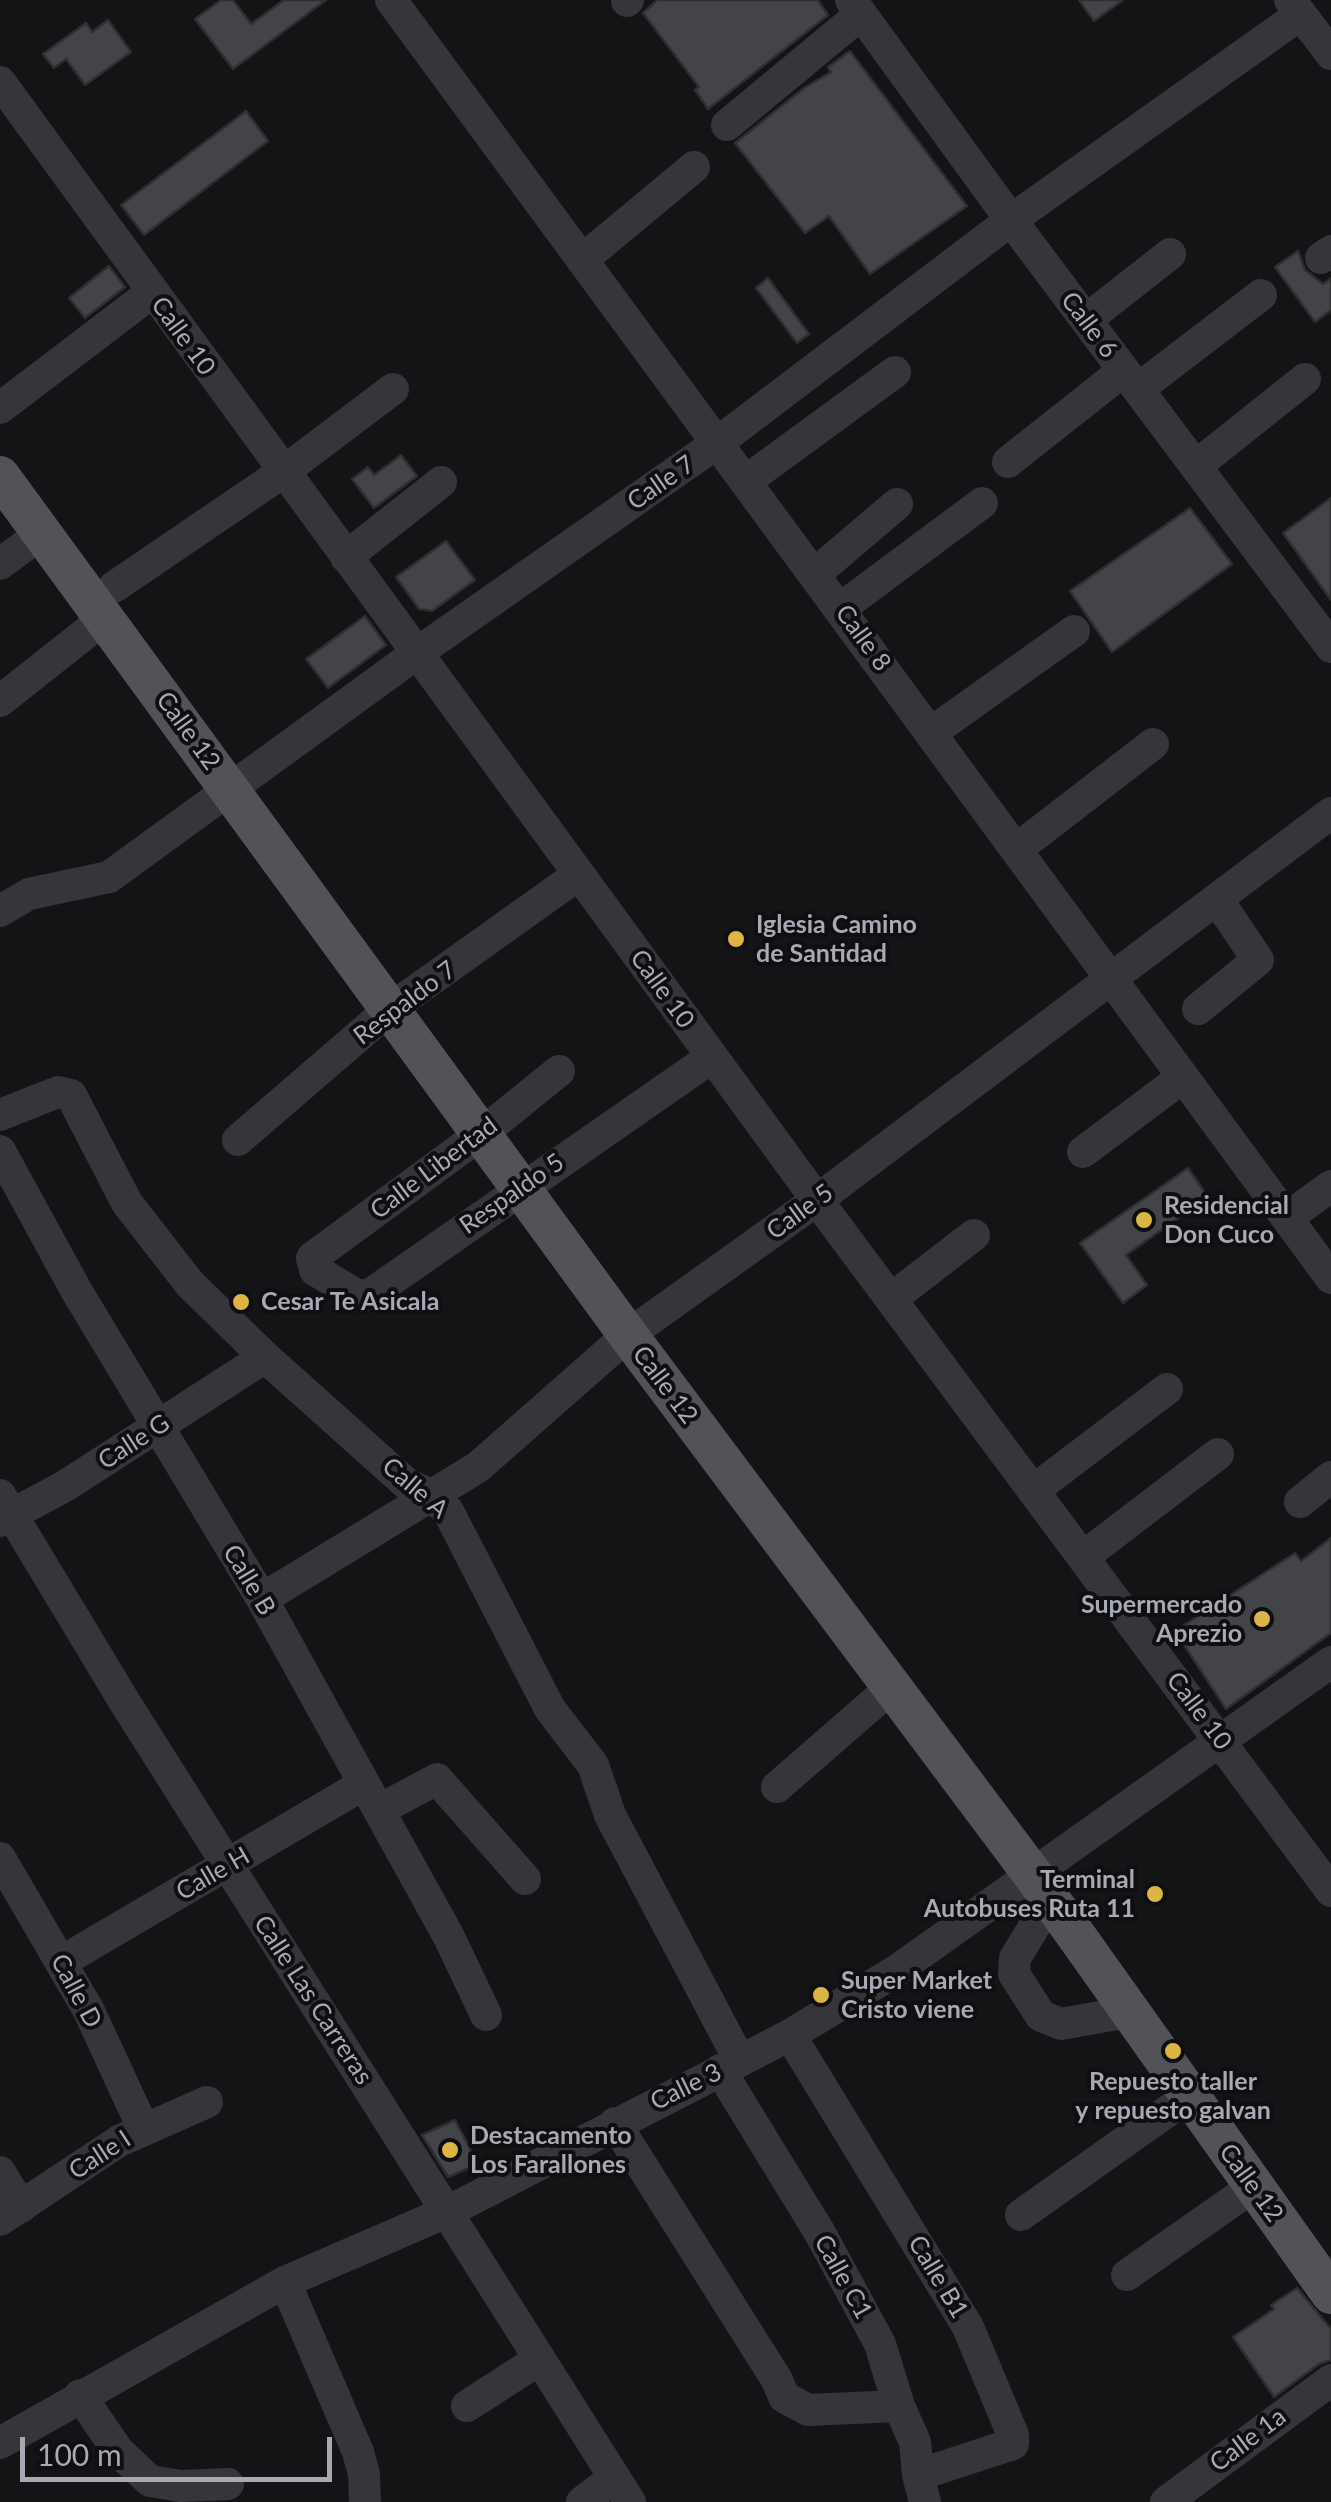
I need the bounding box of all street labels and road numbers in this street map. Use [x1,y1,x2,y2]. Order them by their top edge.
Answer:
street label: Calle 6 [1054,286,1124,364]
street label: Calle 10 [145,291,221,381]
street label: Calle 7 [622,449,700,517]
street label: Calle 8 [829,599,897,677]
street label: Calle 12 [150,686,226,776]
street label: Calle 10 [624,944,700,1034]
street label: Respaldo 7 [348,955,462,1051]
street label: Calle Libertad [365,1111,503,1225]
street label: Respaldo 5 [454,1147,570,1241]
street label: Calle 5 [761,1178,839,1246]
street label: Calle 12 [626,1340,704,1430]
street label: Calle G [93,1408,175,1476]
street label: Calle A [376,1451,454,1525]
street label: Calle B [216,1539,282,1621]
street label: Calle 10 [1160,1666,1238,1756]
street label: Calle H [171,1841,255,1907]
street label: Calle Las Carreras [247,1910,379,2090]
street label: Calle D [44,1949,108,2033]
street label: Calle 3 [646,2057,726,2117]
street label: Calle I [64,2124,136,2186]
street label: Calle 12 [1213,2138,1289,2228]
street label: Calle C1 [808,2230,878,2324]
street label: Calle B1 [902,2230,974,2324]
street label: Calle 1a [1204,2402,1292,2478]

